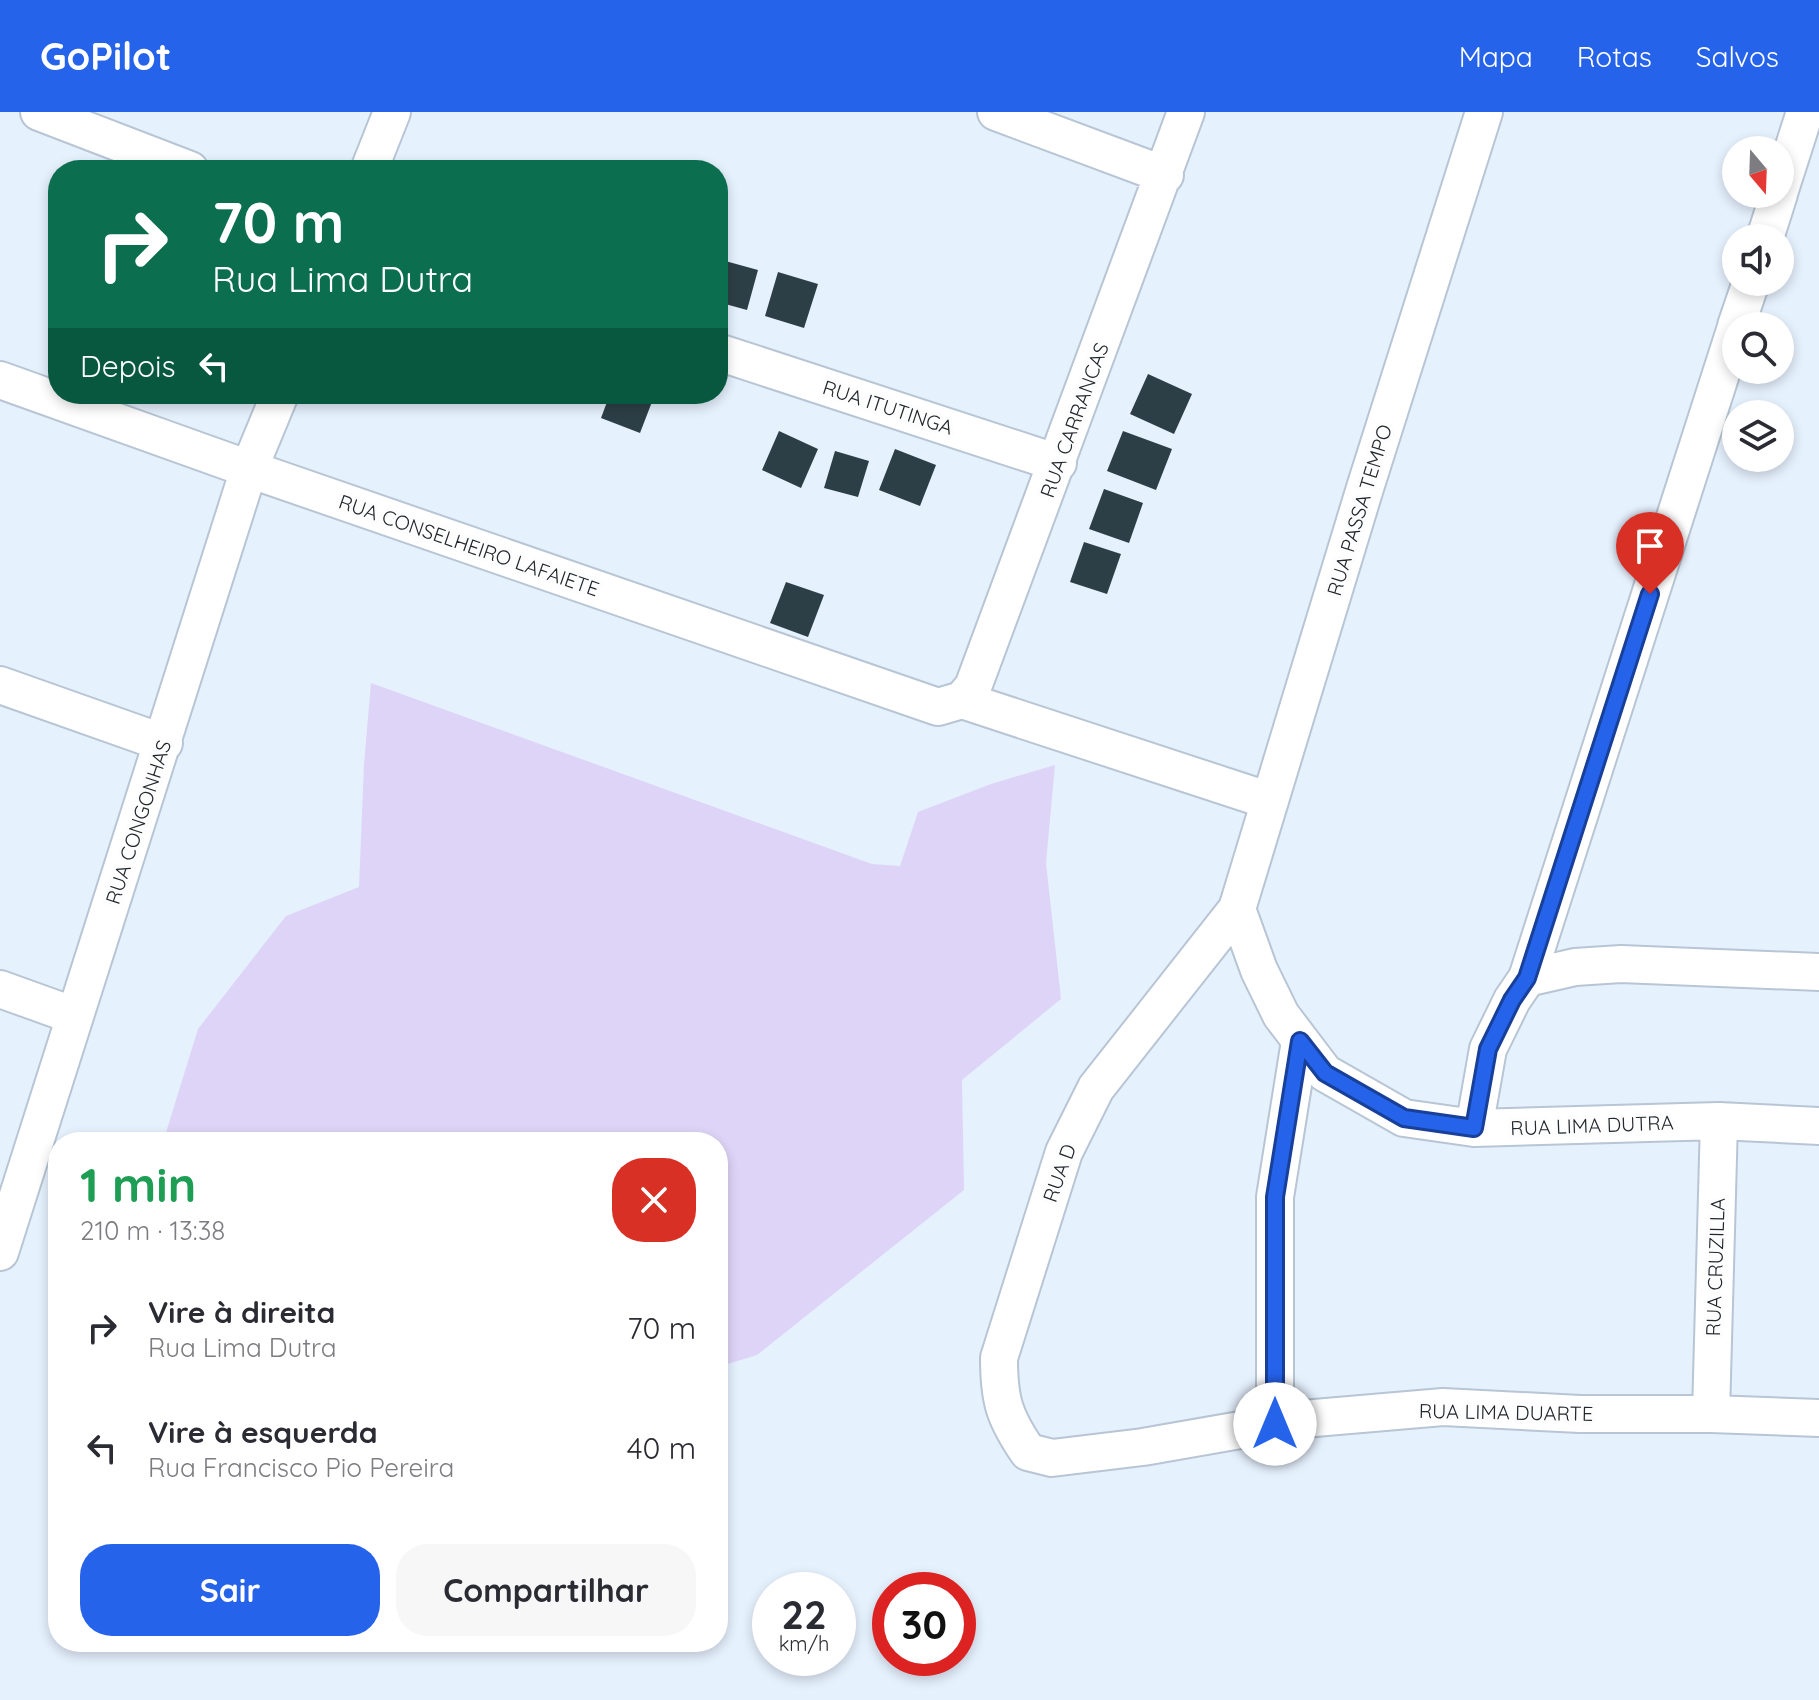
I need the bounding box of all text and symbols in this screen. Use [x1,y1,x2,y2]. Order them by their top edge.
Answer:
text: GoPilot [40,32,171,80]
text: Mapa [1459,39,1533,74]
text: Rotas [1577,39,1652,74]
text: Salvos [1696,39,1779,74]
north arrow [1722,136,1794,208]
map controls [1722,136,1794,472]
text: 70 m [212,187,344,257]
icon: right [80,192,184,296]
button: sound [1722,224,1794,296]
text: Rua Lima Dutra [212,256,473,301]
button: search [1722,312,1794,384]
street label: RUA CARRANCAS [1034,339,1114,501]
icon: left [192,344,236,388]
text: Depois [80,347,176,385]
street label: RUA ITUTINGA [820,374,956,440]
button: layers [1722,400,1794,472]
street label: RUA PASSA TEMPO [1321,421,1397,599]
street label: RUA CONSELHEIRO LAFAIETE [336,489,602,601]
pin [1616,512,1684,594]
icon: arrive [1628,524,1672,568]
street label: RUA CONGONHAS [100,737,176,907]
street label: RUA LIMA DUTRA [1510,1110,1674,1140]
street label: RUA D [1037,1140,1081,1206]
text: 1 min [80,1154,196,1214]
button: close [612,1158,696,1242]
street label: RUA CRUZILLA [1700,1197,1730,1337]
text: 210 m · 13:38 [80,1214,225,1247]
text: Vire à direita [148,1293,335,1331]
icon: right [80,1306,124,1350]
text: 70 m [627,1309,696,1347]
text: Rua Lima Dutra [148,1331,337,1364]
position arrow [1233,1382,1317,1466]
street label: RUA LIMA DUARTE [1419,1398,1593,1426]
text: Vire à esquerda [148,1413,377,1451]
icon: left [80,1426,124,1470]
text: 40 m [627,1429,696,1467]
text: Rua Francisco Pio Pereira [148,1451,454,1484]
button: Sair [80,1544,380,1636]
button: Compartilhar [396,1544,696,1636]
speed limit sign: 30 [872,1572,976,1676]
text: 22 [781,1589,827,1639]
text: km/h [779,1631,829,1656]

